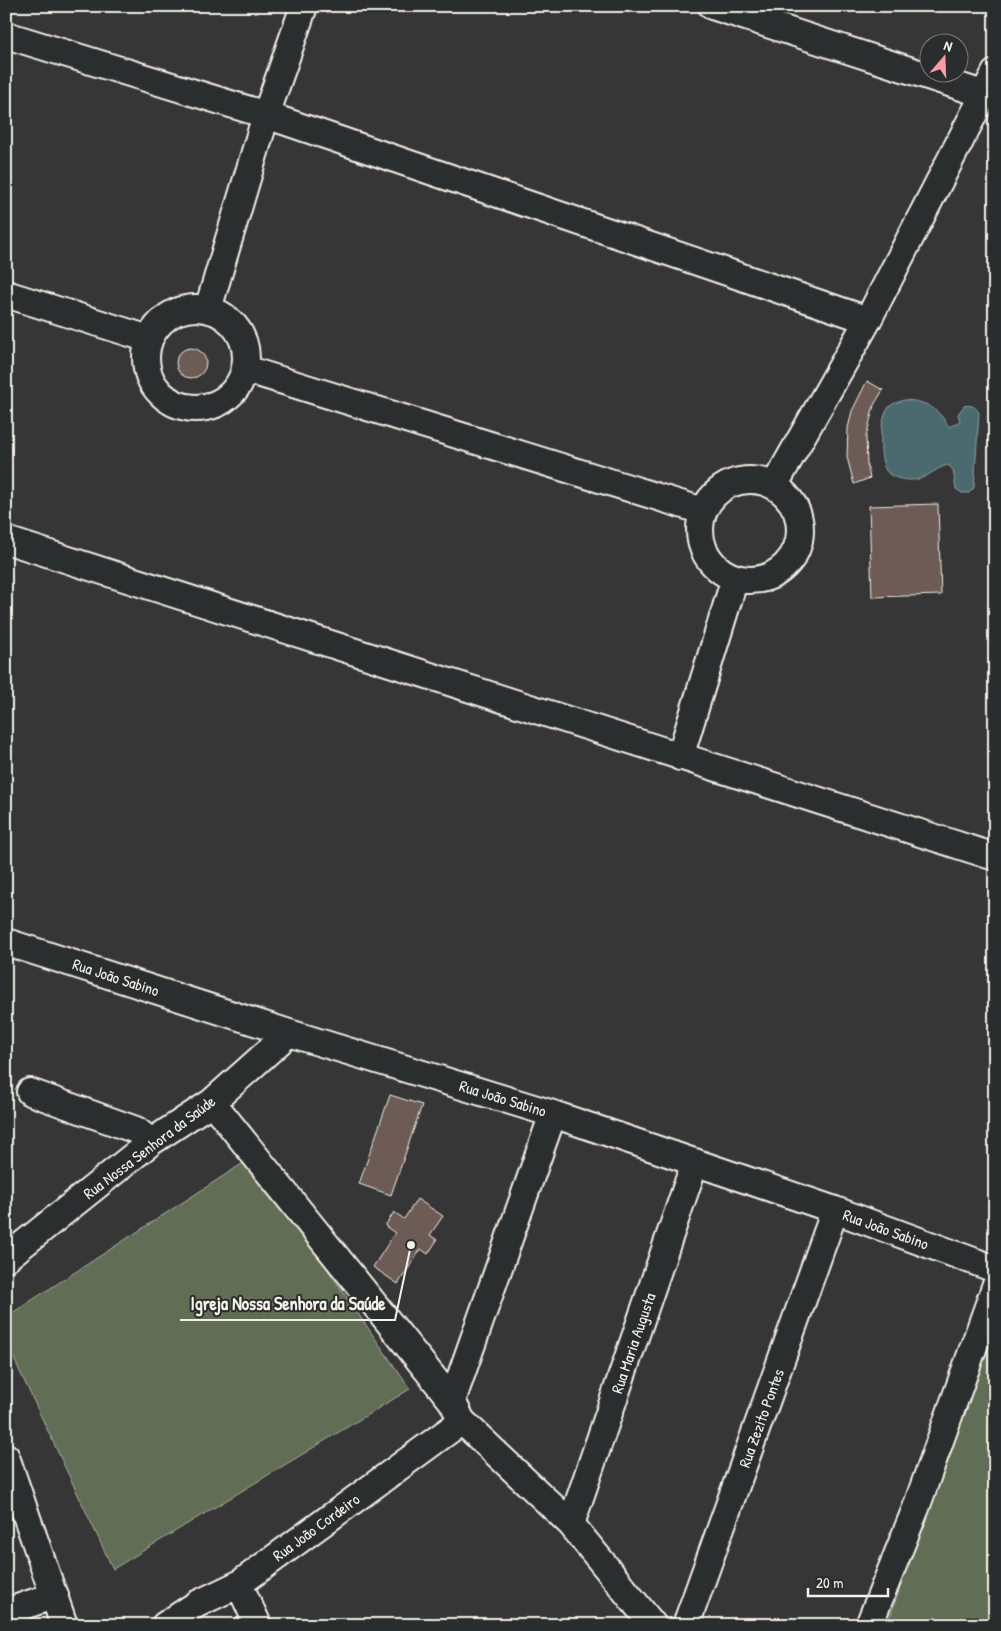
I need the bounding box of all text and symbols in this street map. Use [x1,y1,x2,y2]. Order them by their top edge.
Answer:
north arrow [918,32,968,82]
text: N [942,35,956,56]
street label: Rua João Sabino [70,953,163,1002]
street label: Rua João Sabino [457,1074,550,1122]
street label: Rua Nossa Senhora da Saúde [79,1090,220,1204]
street label: Rua João Sabino [840,1203,932,1255]
callout: Igreja Nossa Senhora da Saúde [180,1287,395,1320]
street label: Rua Maria Augusta [606,1290,660,1396]
text: Igreja Nossa Senhora da Saúde [190,1291,386,1317]
street label: Rua Zezito Pontes [733,1366,789,1470]
street label: Rua João Cordeiro [268,1488,364,1566]
scale bar [808,1566,888,1598]
text: 20 m [816,1572,843,1593]

